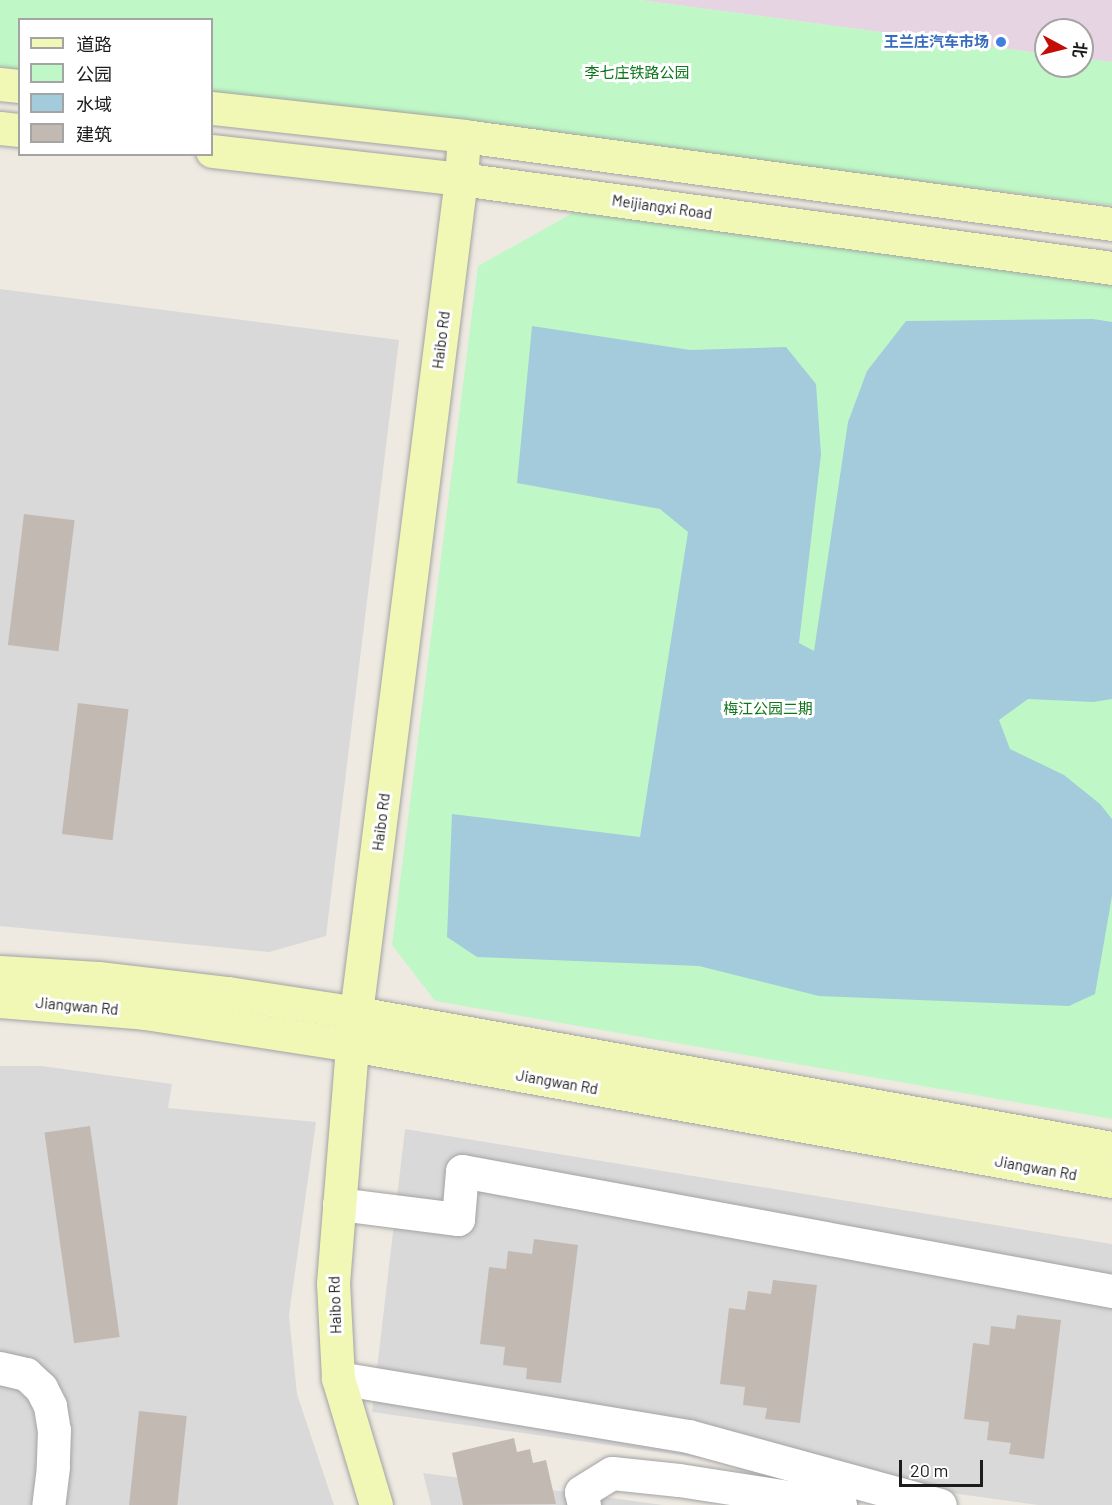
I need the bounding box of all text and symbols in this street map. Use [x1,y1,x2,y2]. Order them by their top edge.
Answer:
legend [18,18,213,156]
north arrow [1034,18,1094,78]
text: 道路 [76,33,112,55]
place label: 王兰庄汽车市场 [884,33,989,51]
marker: 王兰庄汽车市场 [994,35,1008,49]
text: 北 [1070,41,1091,59]
text: 公园 [76,63,112,85]
park label: 李七庄铁路公园 [585,64,689,82]
text: 水域 [76,93,112,115]
text: 建筑 [76,123,112,145]
street label: Meijiangxi Road [611,191,713,223]
street label: Haibo Rd [429,310,453,370]
park label: 梅江公园二期 [723,700,813,718]
street label: Haibo Rd [369,792,393,852]
street label: Jiangwan Rd [35,993,119,1019]
street label: Jiangwan Rd [515,1066,599,1098]
street label: Jiangwan Rd [994,1152,1078,1184]
street label: Haibo Rd [325,1276,345,1334]
scale bar [902,1448,986,1486]
text: 20 m [910,1459,948,1481]

